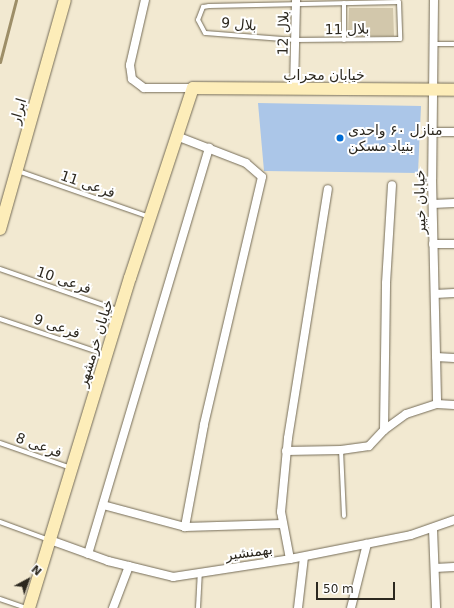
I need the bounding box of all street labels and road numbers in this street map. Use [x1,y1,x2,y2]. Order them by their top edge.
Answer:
street label: بلال 12 [274,11,292,55]
street label: بلال 9 [220,14,258,34]
street label: بلال 11 [325,20,369,38]
street label: خیابان محراب [283,67,365,83]
street label: ابرار [6,96,30,126]
street label: فرعی 11 [58,167,118,201]
street label: خیابان خیبر [411,169,429,235]
street label: فرعی 10 [34,263,94,297]
street label: خیابان خرمشهر [74,297,116,389]
street label: فرعی 9 [32,310,82,342]
street label: فرعی 8 [14,429,64,461]
street label: بهمنشیر [225,540,273,564]

